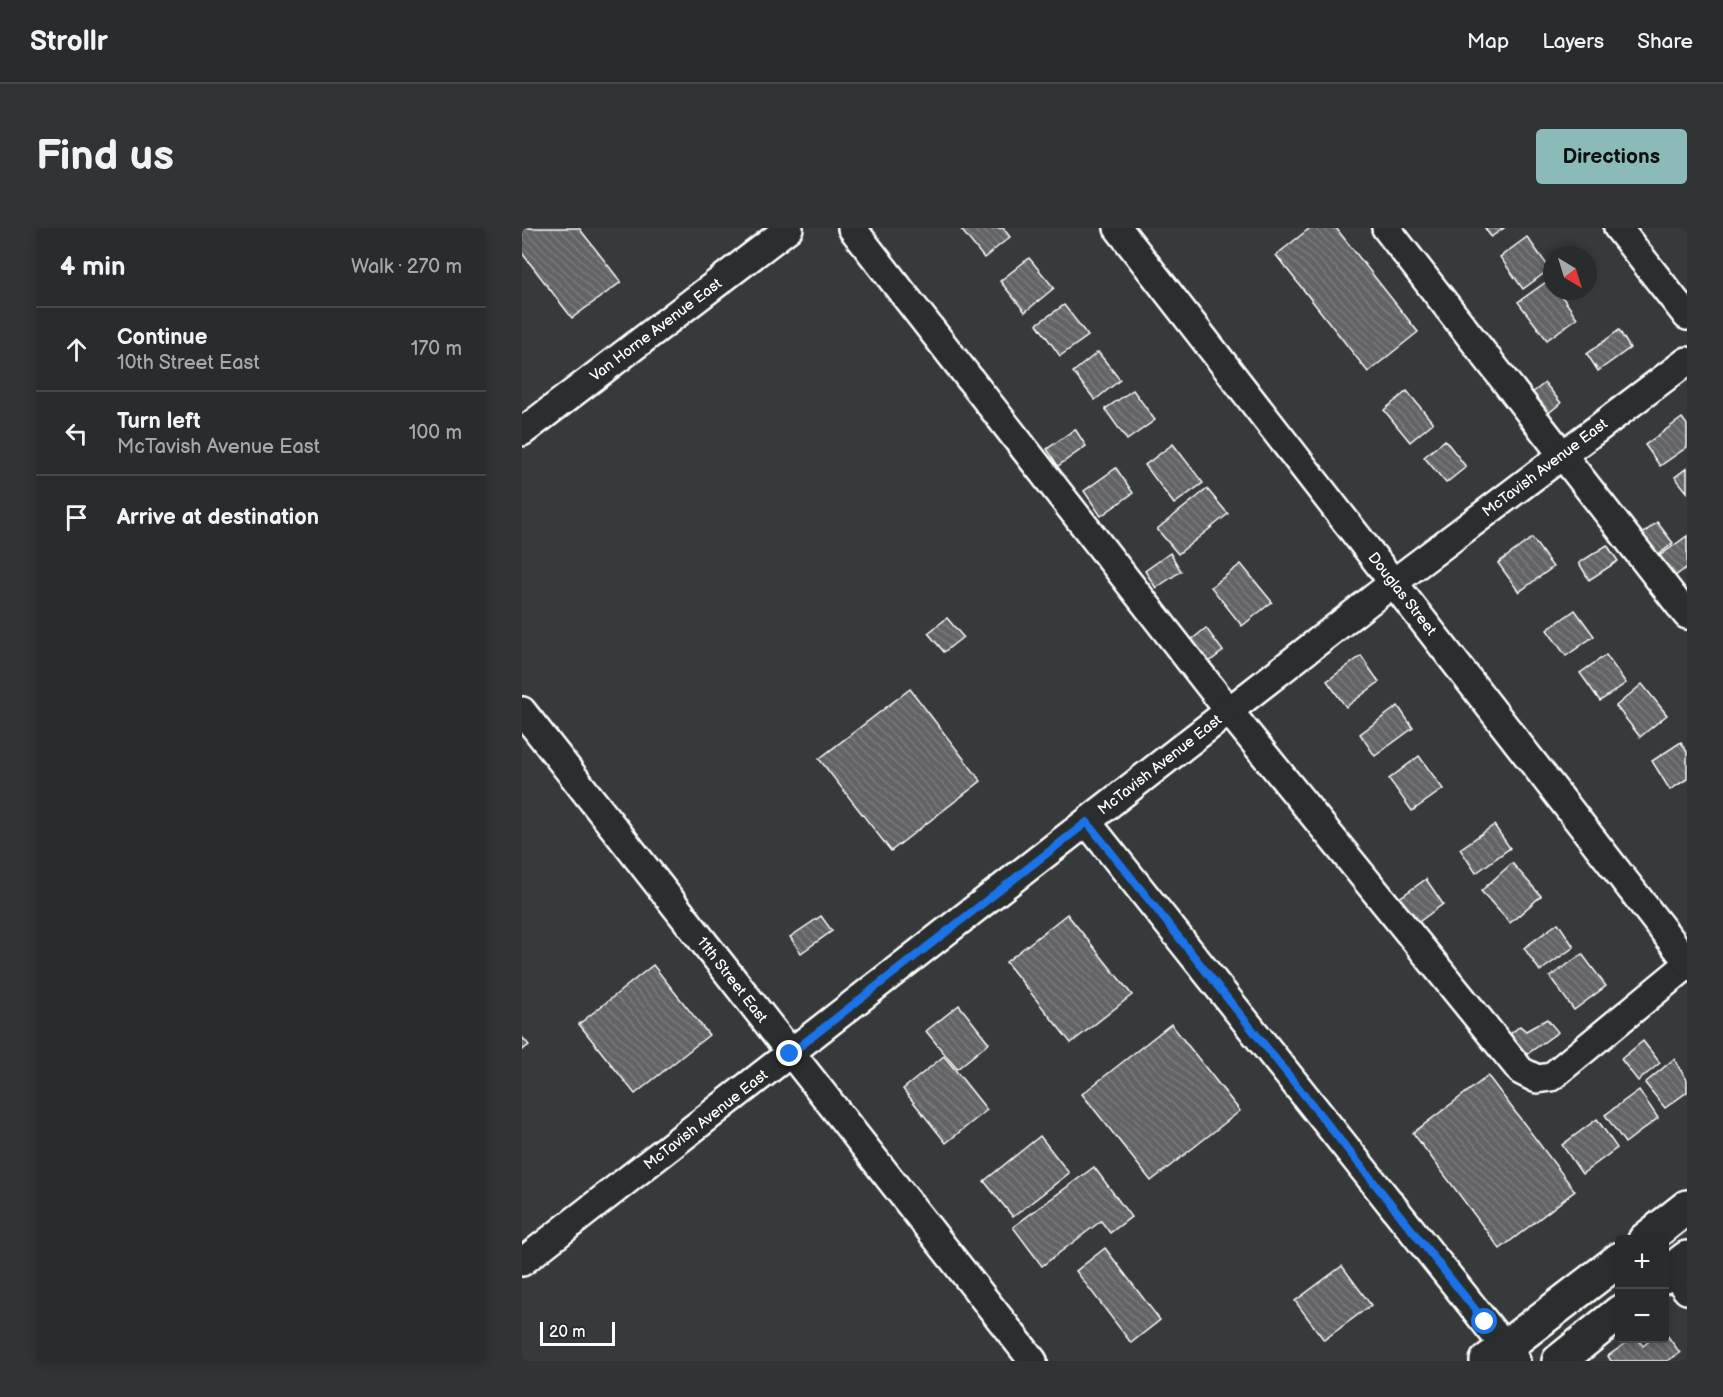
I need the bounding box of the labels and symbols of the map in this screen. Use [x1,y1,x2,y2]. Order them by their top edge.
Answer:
north arrow [1543,246,1597,300]
street label: Van Horne Avenue East [586,274,726,386]
street label: McTavish Avenue East [1479,414,1612,521]
street label: Douglas Street [1364,549,1441,640]
street label: McTavish Avenue East [1094,710,1226,819]
street label: 11th Street East [693,933,772,1027]
route end [776,1040,802,1066]
street label: McTavish Avenue East [640,1065,772,1174]
route start [1471,1308,1497,1334]
scale bar [540,1319,615,1346]

